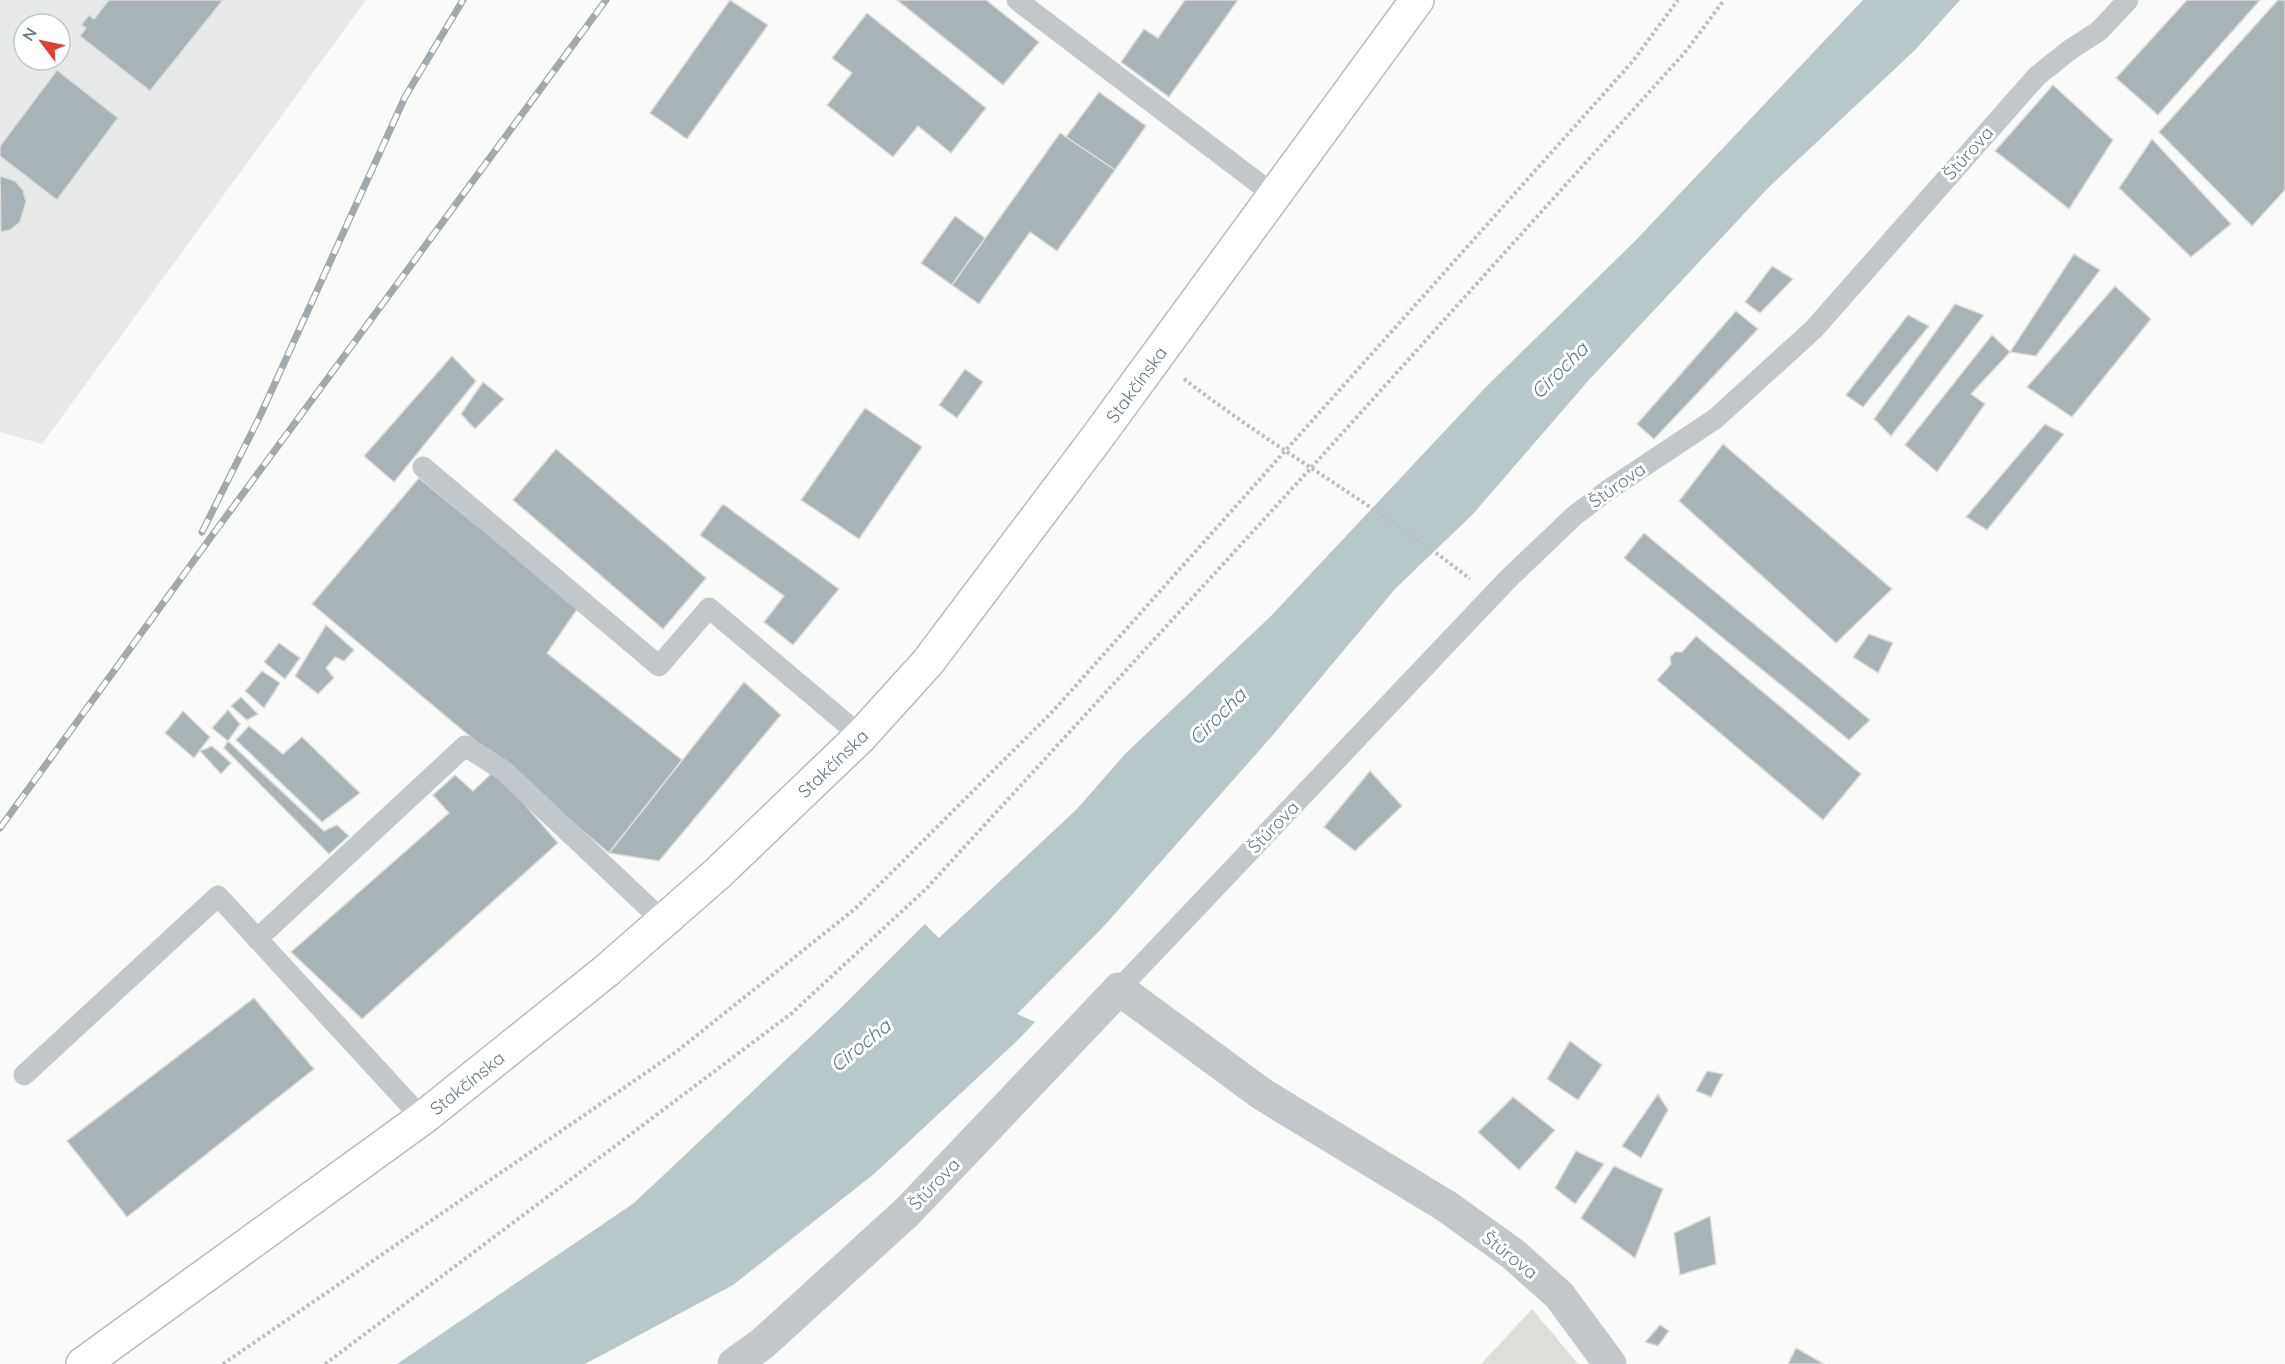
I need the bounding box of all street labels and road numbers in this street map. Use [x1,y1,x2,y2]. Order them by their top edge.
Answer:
street label: Štúrova [1938,121,1998,185]
street label: Stakčínska [1100,341,1172,427]
street label: Štúrova [1584,457,1650,513]
street label: Stakčínska [792,724,873,802]
street label: Štúrova [1242,796,1304,858]
street label: Stakčínska [425,1046,509,1120]
street label: Štúrova [903,1153,965,1215]
street label: Štúrova [1478,1226,1542,1284]

